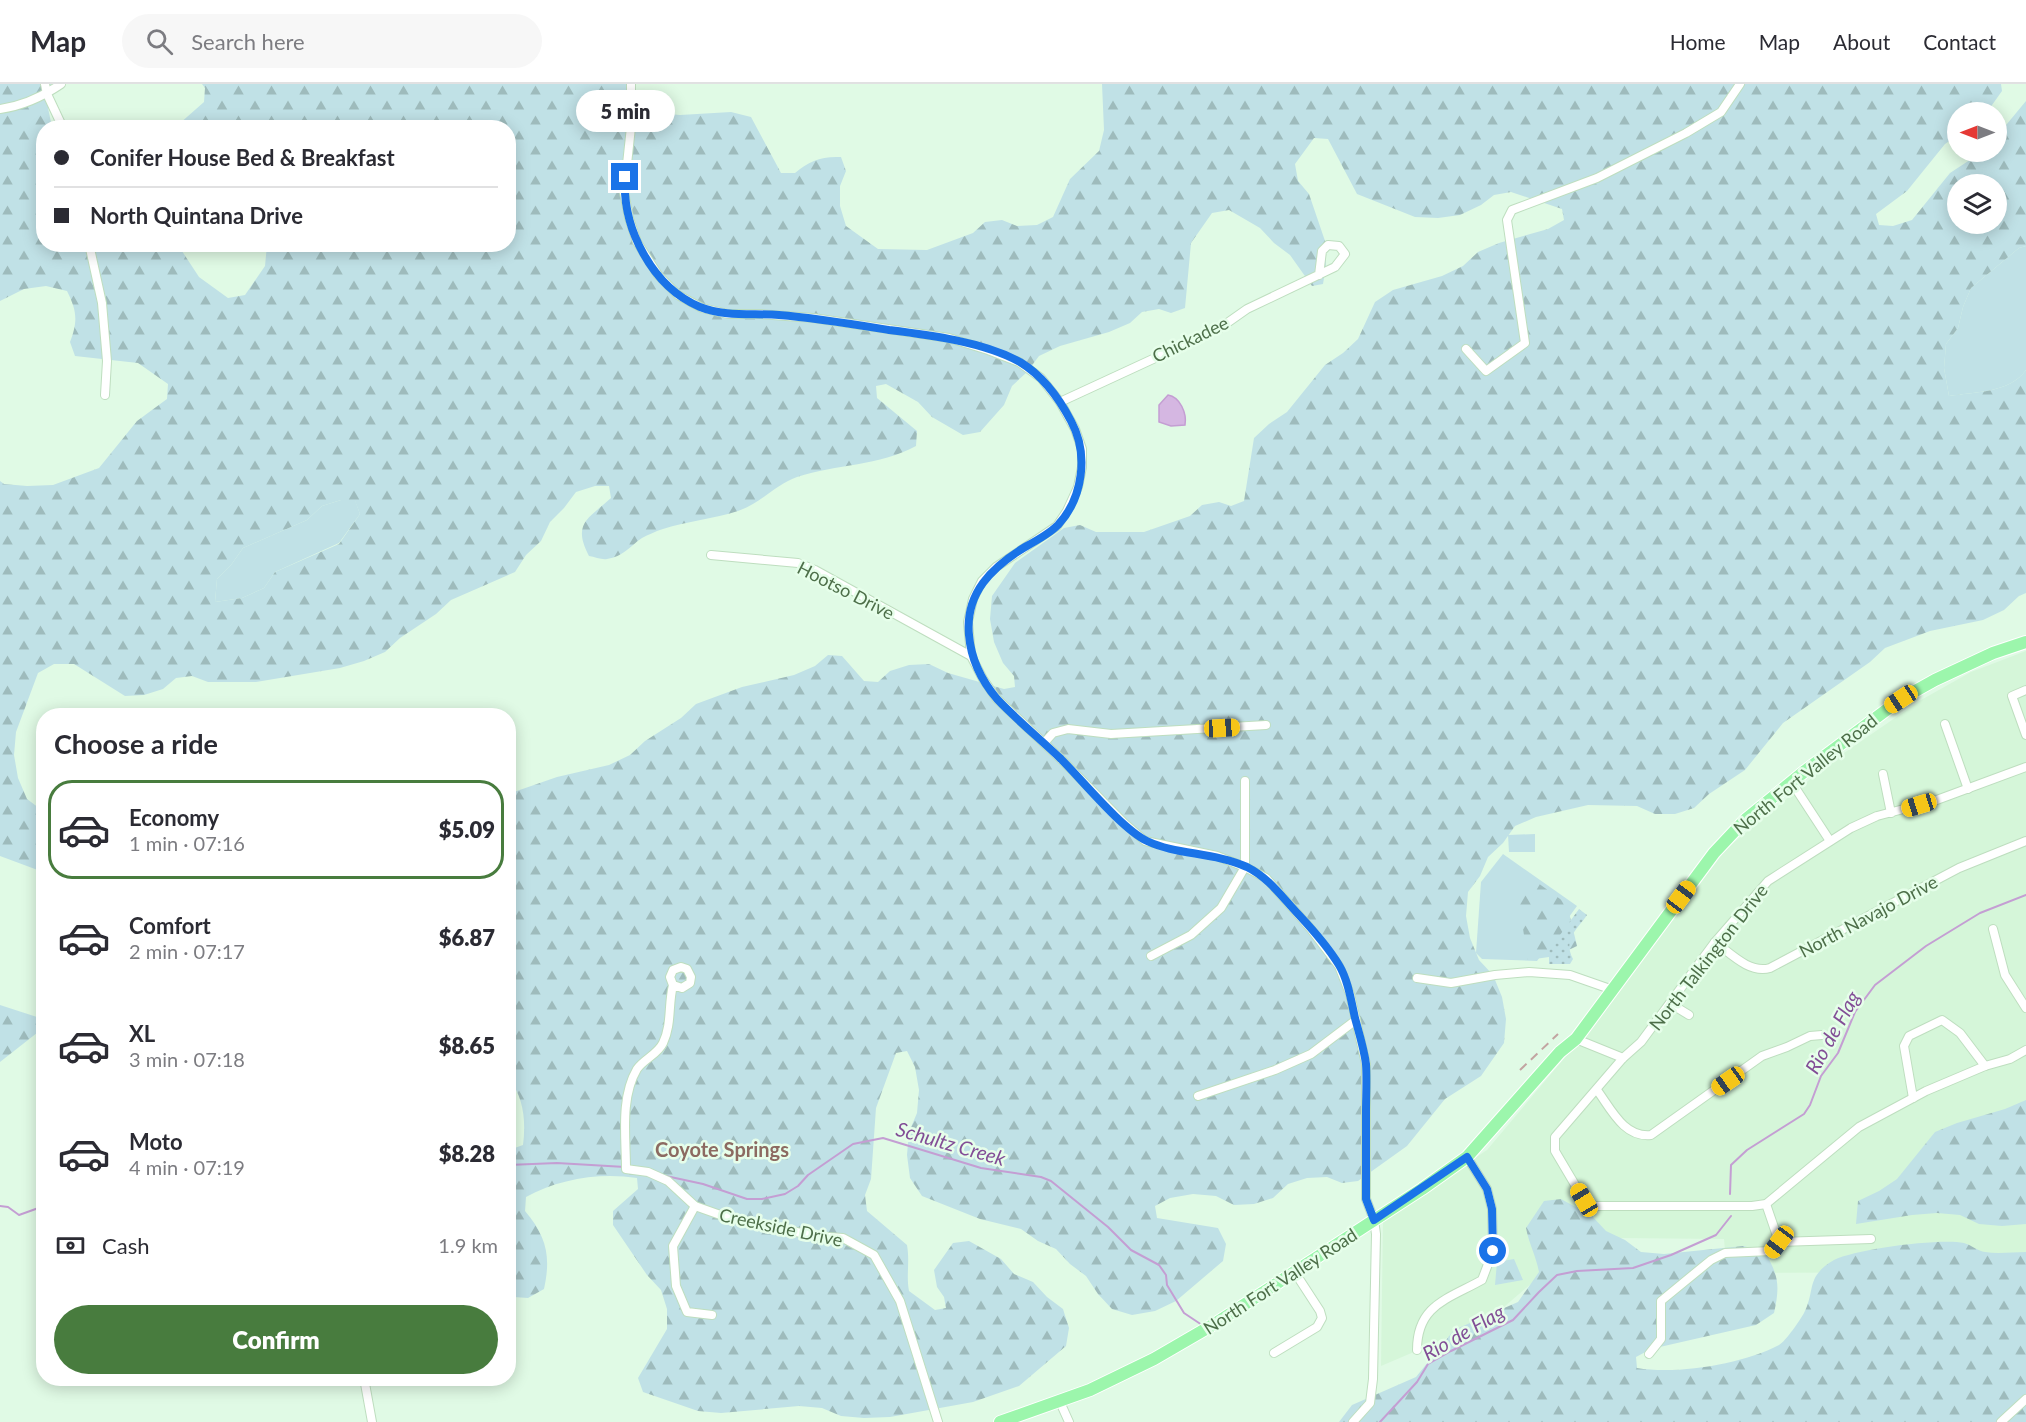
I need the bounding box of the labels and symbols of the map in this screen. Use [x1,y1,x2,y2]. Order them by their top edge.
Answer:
callout: 5 min [576,90,674,132]
north arrow [1947,102,2007,162]
route end [611,163,638,190]
street label: Chickadee [1148,311,1232,367]
street label: Hootso Drive [794,556,898,624]
car [1881,682,1921,716]
street label: North Fort Valley Road [1729,709,1881,839]
car [1204,718,1240,738]
car [1899,791,1939,819]
street label: North Navajo Drive [1795,870,1941,962]
car [1663,877,1699,917]
street label: North Talkington Drive [1644,879,1772,1035]
water label: Rio de Flag [1799,986,1865,1078]
car [1708,1063,1748,1099]
water label: Schultz Creek [894,1116,1009,1170]
district label: Coyote Springs [655,1137,789,1161]
car [1567,1180,1601,1220]
street label: Creekside Drive [717,1203,845,1251]
car [1761,1222,1797,1262]
street label: North Fort Valley Road [1199,1223,1361,1339]
route start [1479,1237,1506,1264]
water label: Rio de Flag [1418,1299,1509,1365]

